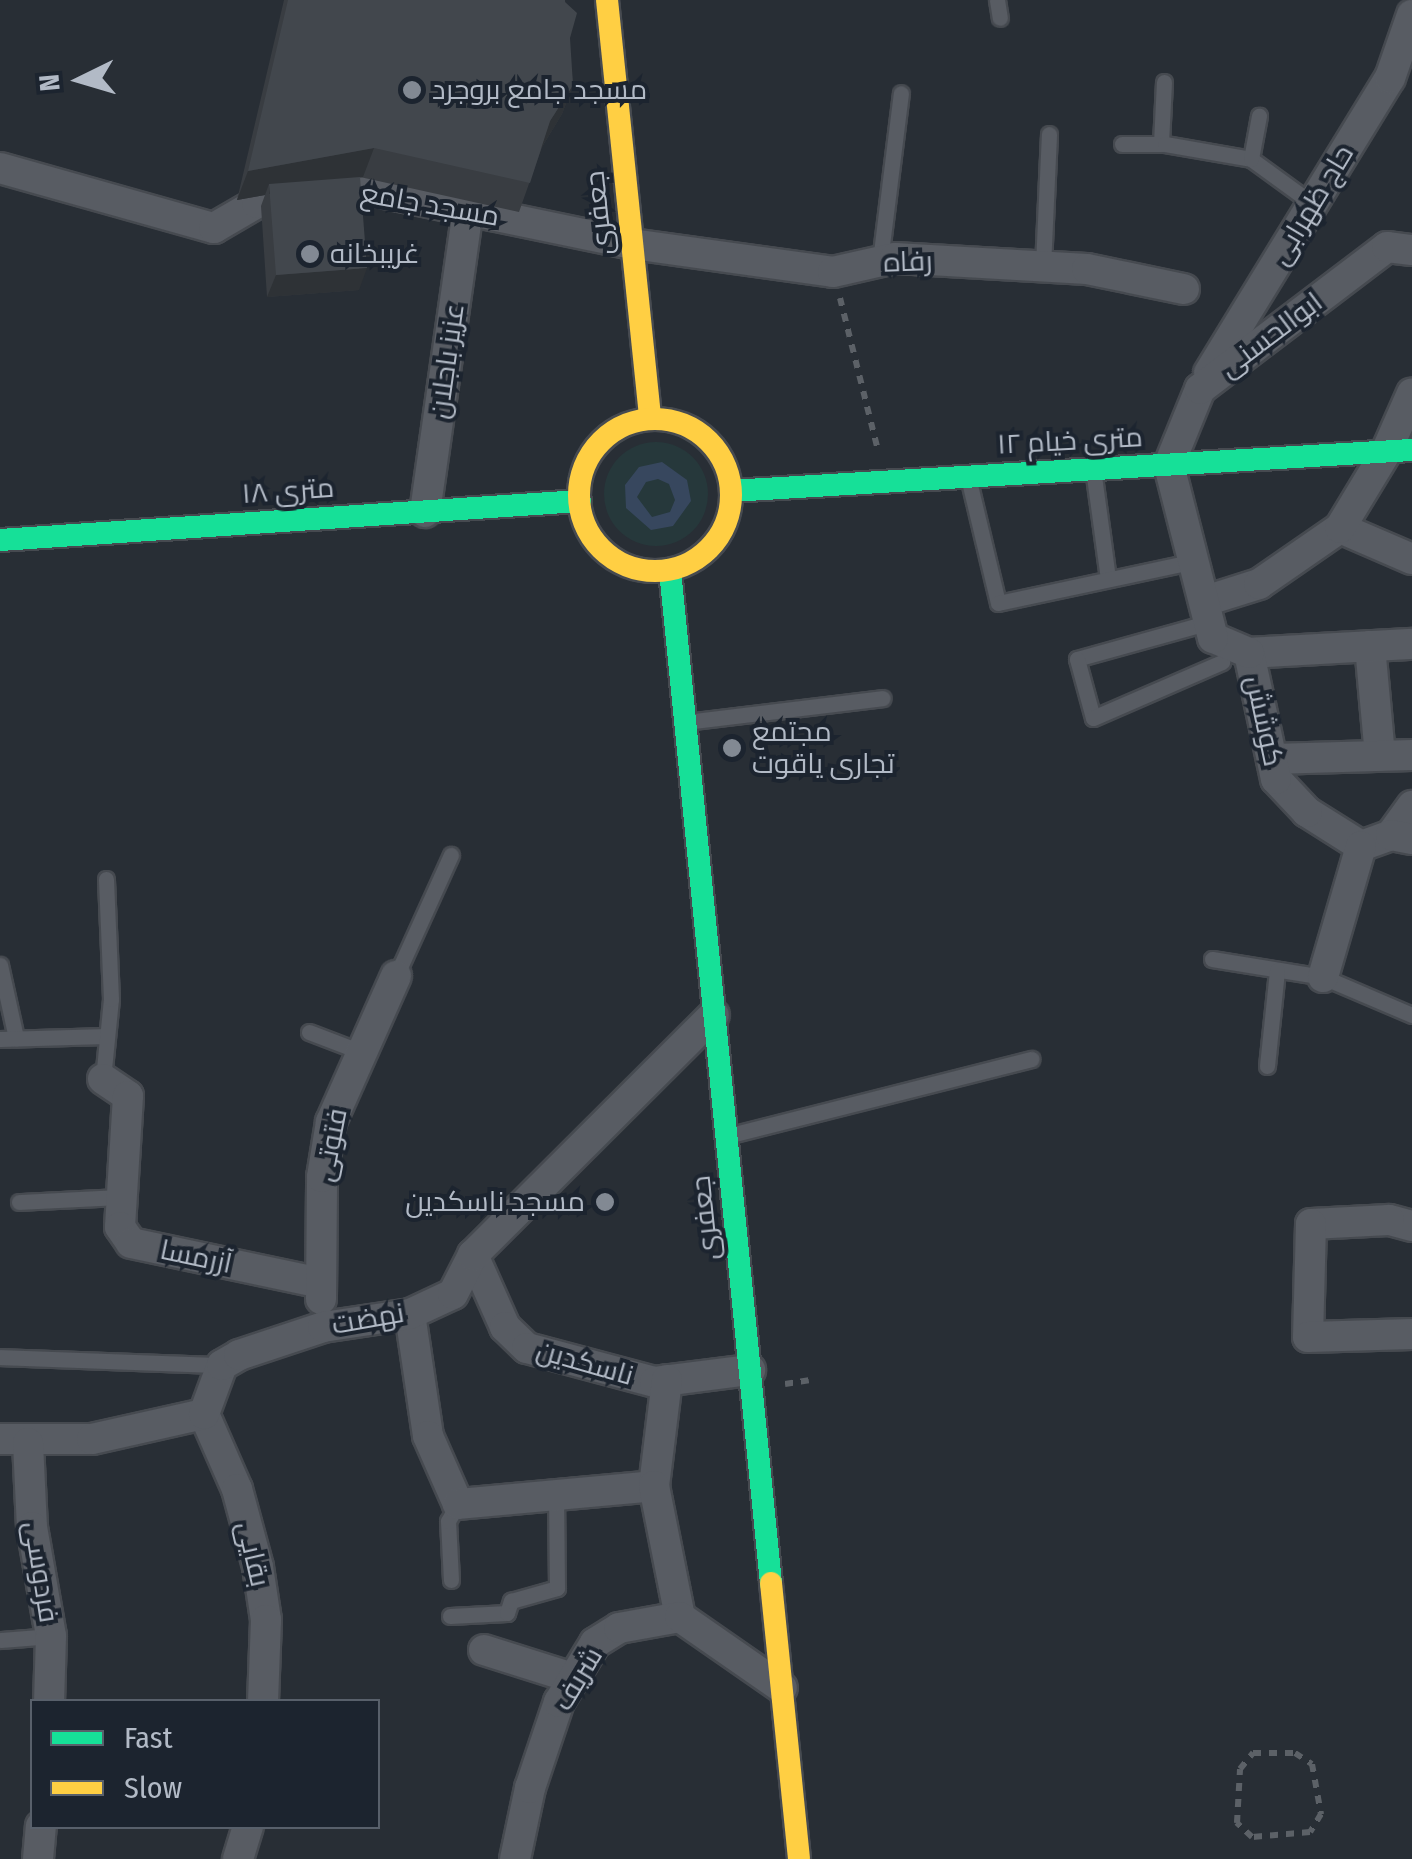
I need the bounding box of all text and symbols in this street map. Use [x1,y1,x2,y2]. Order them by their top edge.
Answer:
north arrow [30,30,130,130]
text: N [32,73,67,92]
place label: مسجد جامع بروجرد [432,73,647,107]
marker: مسجد جامع بروجرد [401,79,423,101]
street label: حاج ظهرابی [1263,139,1361,271]
street label: جعفری [578,169,620,257]
street label: مسجد جامع [358,176,502,234]
place label: غریبخانه [330,237,419,271]
marker: غریبخانه [299,243,321,265]
street label: رفاه [883,244,933,280]
street label: ابوالحسنی [1213,285,1329,385]
street label: عزیز باجلان [422,301,472,421]
street label: ۱۲ متری خیام [996,420,1144,462]
street label: ۱۸ متری [241,471,335,511]
street label: کوشش [1238,673,1290,769]
place label: مجتمع تجاری یاقوت [752,715,895,781]
marker: مجتمع تجاری یاقوت [721,737,743,759]
street label: فتوتی [307,1106,355,1184]
street label: جعفری [684,1174,726,1262]
place label: مسجد ناسکدین [405,1185,585,1219]
marker: مسجد ناسکدین [594,1191,616,1213]
street label: آزرمسا [157,1233,235,1281]
street label: نهضت [329,1296,407,1342]
street label: ناسکدین [533,1333,637,1393]
street label: بقایی [229,1518,277,1590]
street label: فردوسی [16,1519,66,1625]
street label: شریف [546,1641,610,1717]
legend [30,1699,380,1829]
text: Fast [124,1720,172,1756]
text: Slow [124,1770,182,1806]

